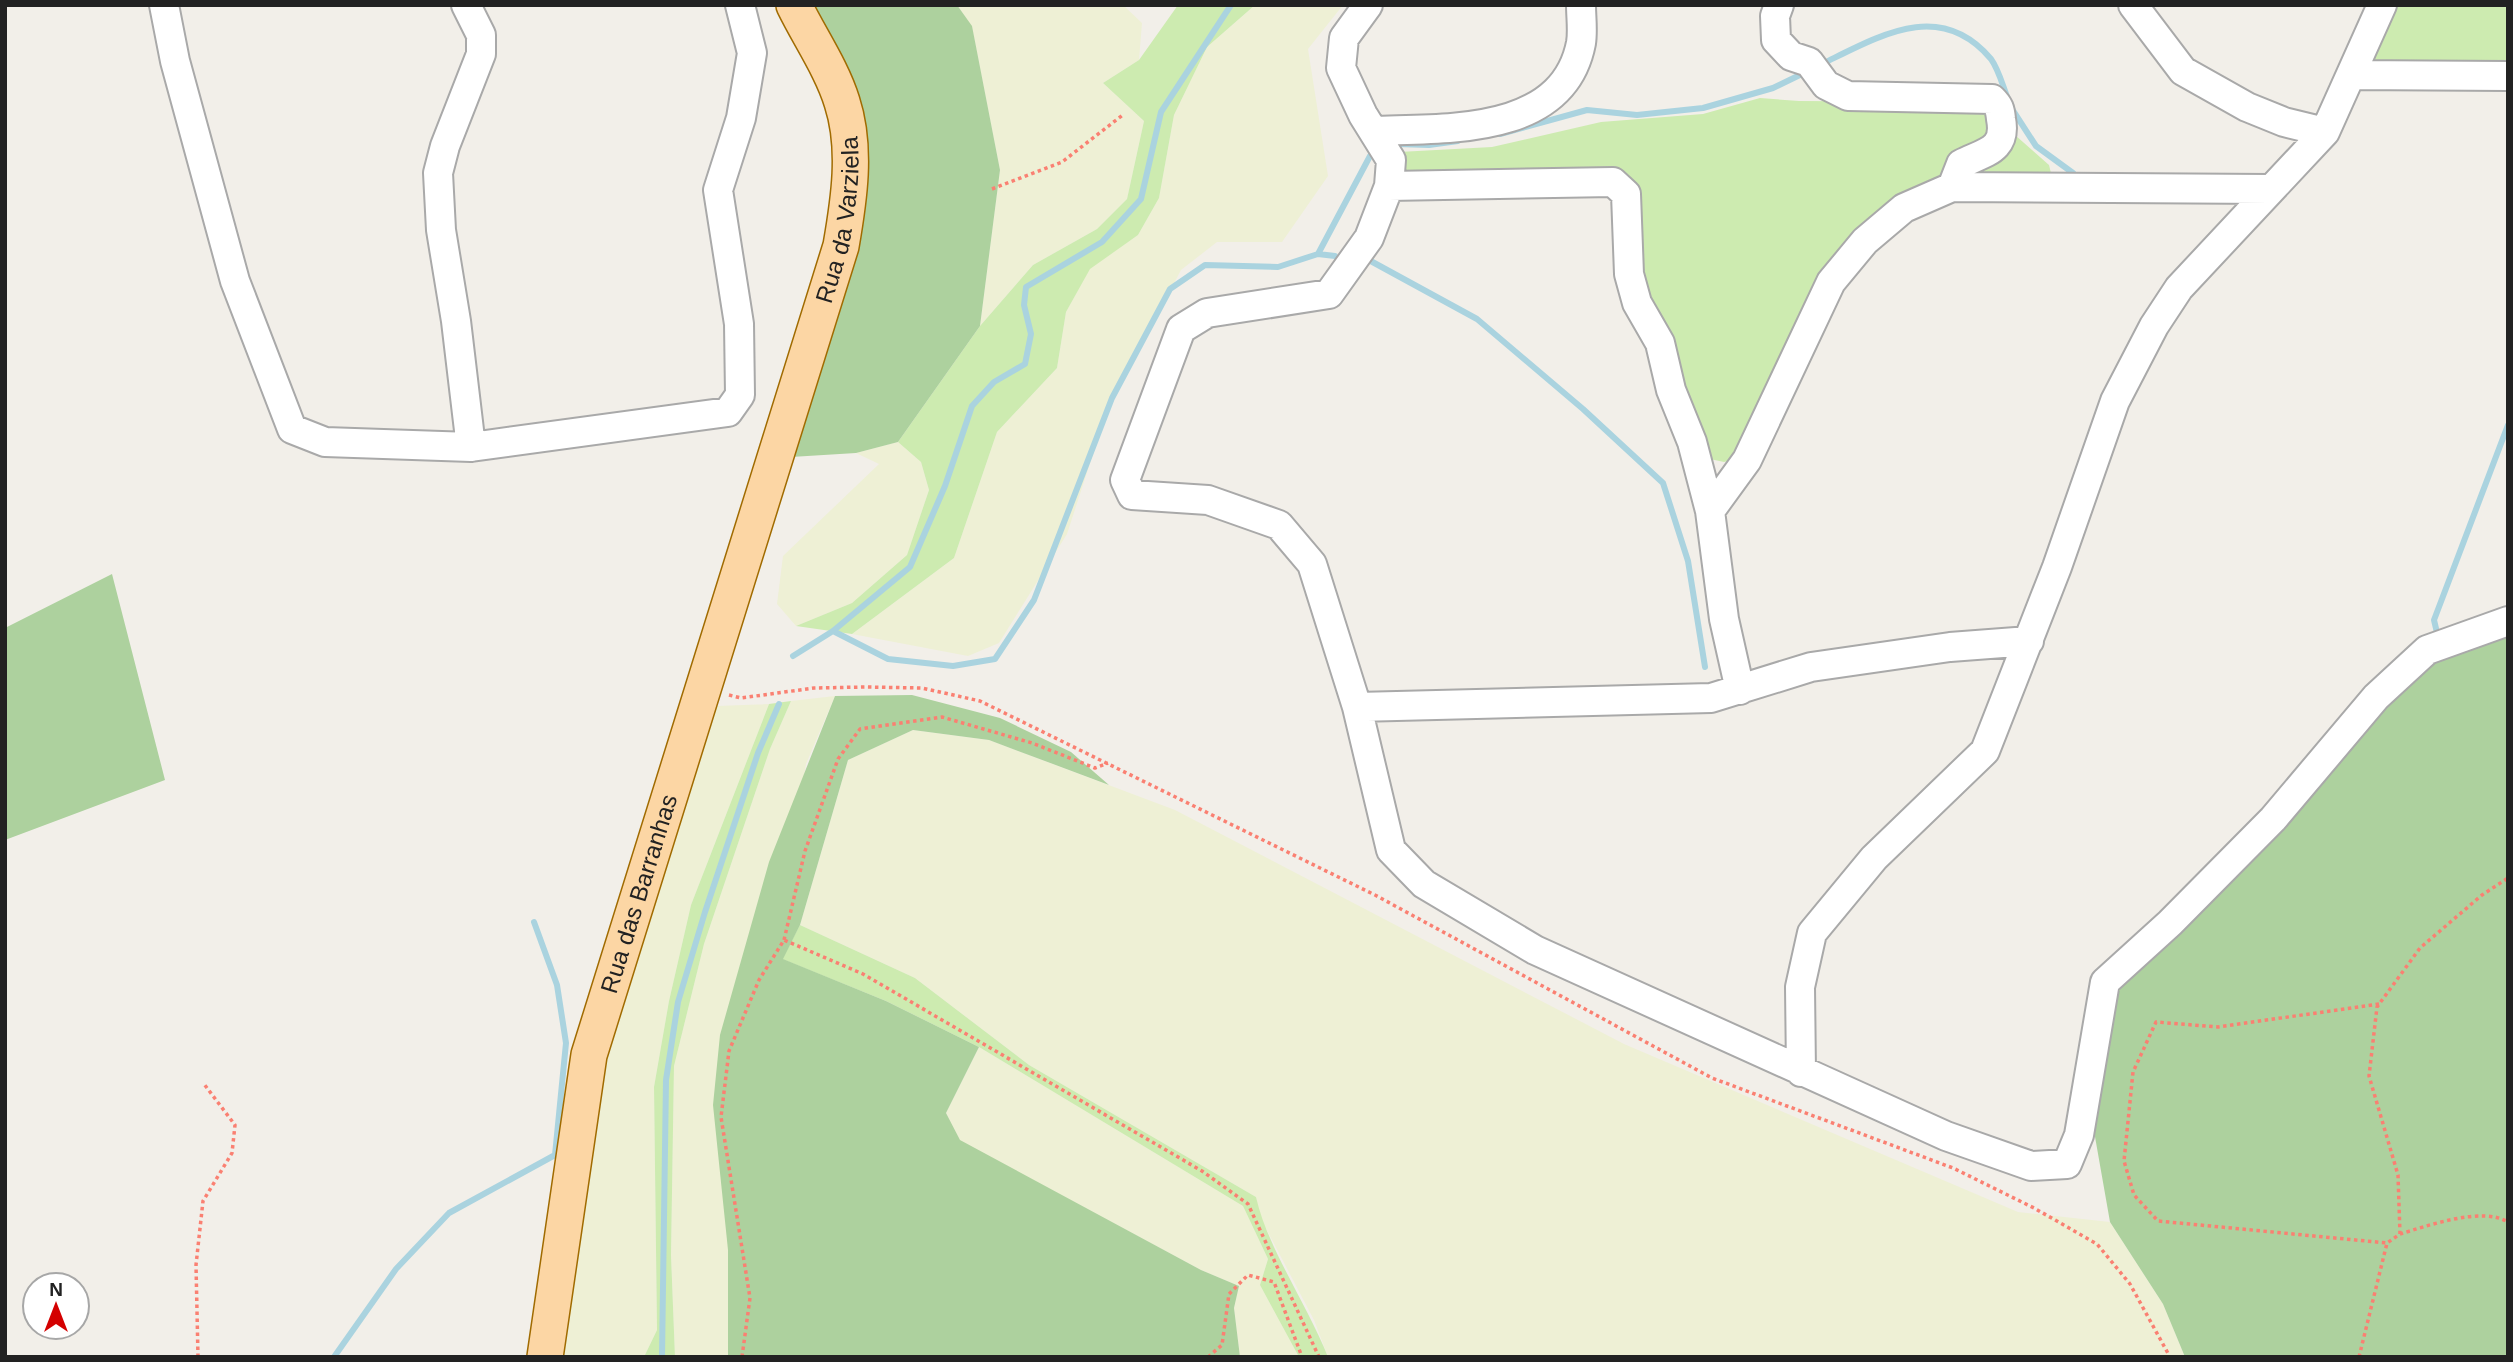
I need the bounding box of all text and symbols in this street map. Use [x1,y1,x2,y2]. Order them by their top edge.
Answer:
street label: Rua da Varziela [810,135,863,306]
street label: Rua das Barranhas [595,791,682,996]
north arrow [21,1271,91,1341]
text: N [49,1279,63,1300]

